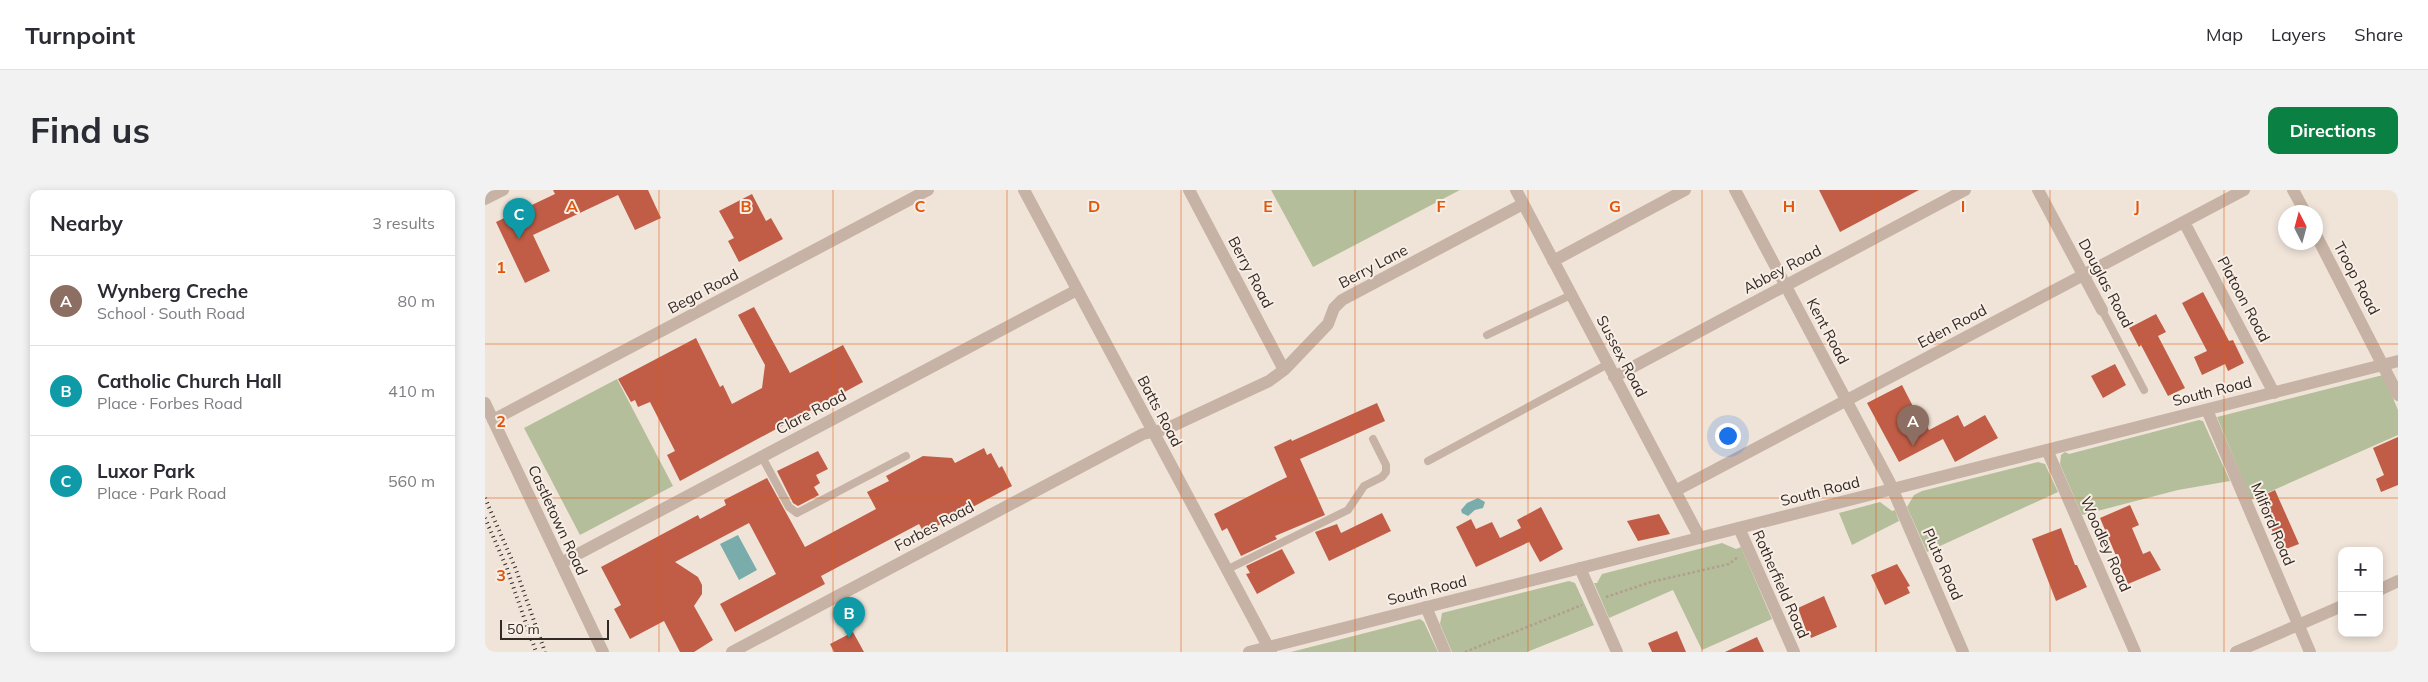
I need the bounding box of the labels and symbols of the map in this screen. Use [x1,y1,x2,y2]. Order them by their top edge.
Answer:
text: A [566,196,578,216]
text: B [740,196,752,216]
text: C [915,196,926,216]
text: D [1088,196,1100,216]
text: E [1263,196,1273,216]
text: F [1436,196,1446,216]
text: G [1609,196,1621,216]
text: H [1783,196,1795,216]
text: I [1961,196,1965,216]
text: J [2134,196,2140,216]
pin: C [503,198,535,239]
north arrow [2278,205,2323,250]
street label: Berry Road [1224,233,1278,311]
street label: Douglas Road [2075,235,2137,331]
street label: Troop Road [2330,238,2384,318]
street label: Berry Lane [1335,240,1411,292]
street label: Abbey Road [1740,240,1824,298]
street label: Platoon Road [2214,253,2274,345]
text: 1 [496,257,506,277]
street label: Bega Road [664,265,742,317]
street label: Kent Road [1803,295,1853,367]
street label: Eden Road [1914,300,1990,352]
street label: Sussex Road [1593,312,1651,400]
street label: Batts Road [1133,372,1187,450]
street label: South Road [2170,372,2254,410]
street label: Clare Road [773,386,849,438]
pin: A [1897,405,1929,446]
text: 2 [496,411,506,431]
your location [1715,423,1741,449]
street label: Castletown Road [524,462,592,578]
street label: South Road [1778,472,1862,510]
street label: Milford Road [2247,480,2299,568]
street label: Woodley Road [2077,493,2135,595]
street label: Forbes Road [891,497,977,555]
street label: Pluto Road [1919,525,1967,603]
street label: Rotherfield Road [1749,527,1813,641]
text: 3 [496,565,506,585]
street label: South Road [1385,571,1469,609]
pin: B [833,597,865,638]
scale bar [500,617,609,640]

